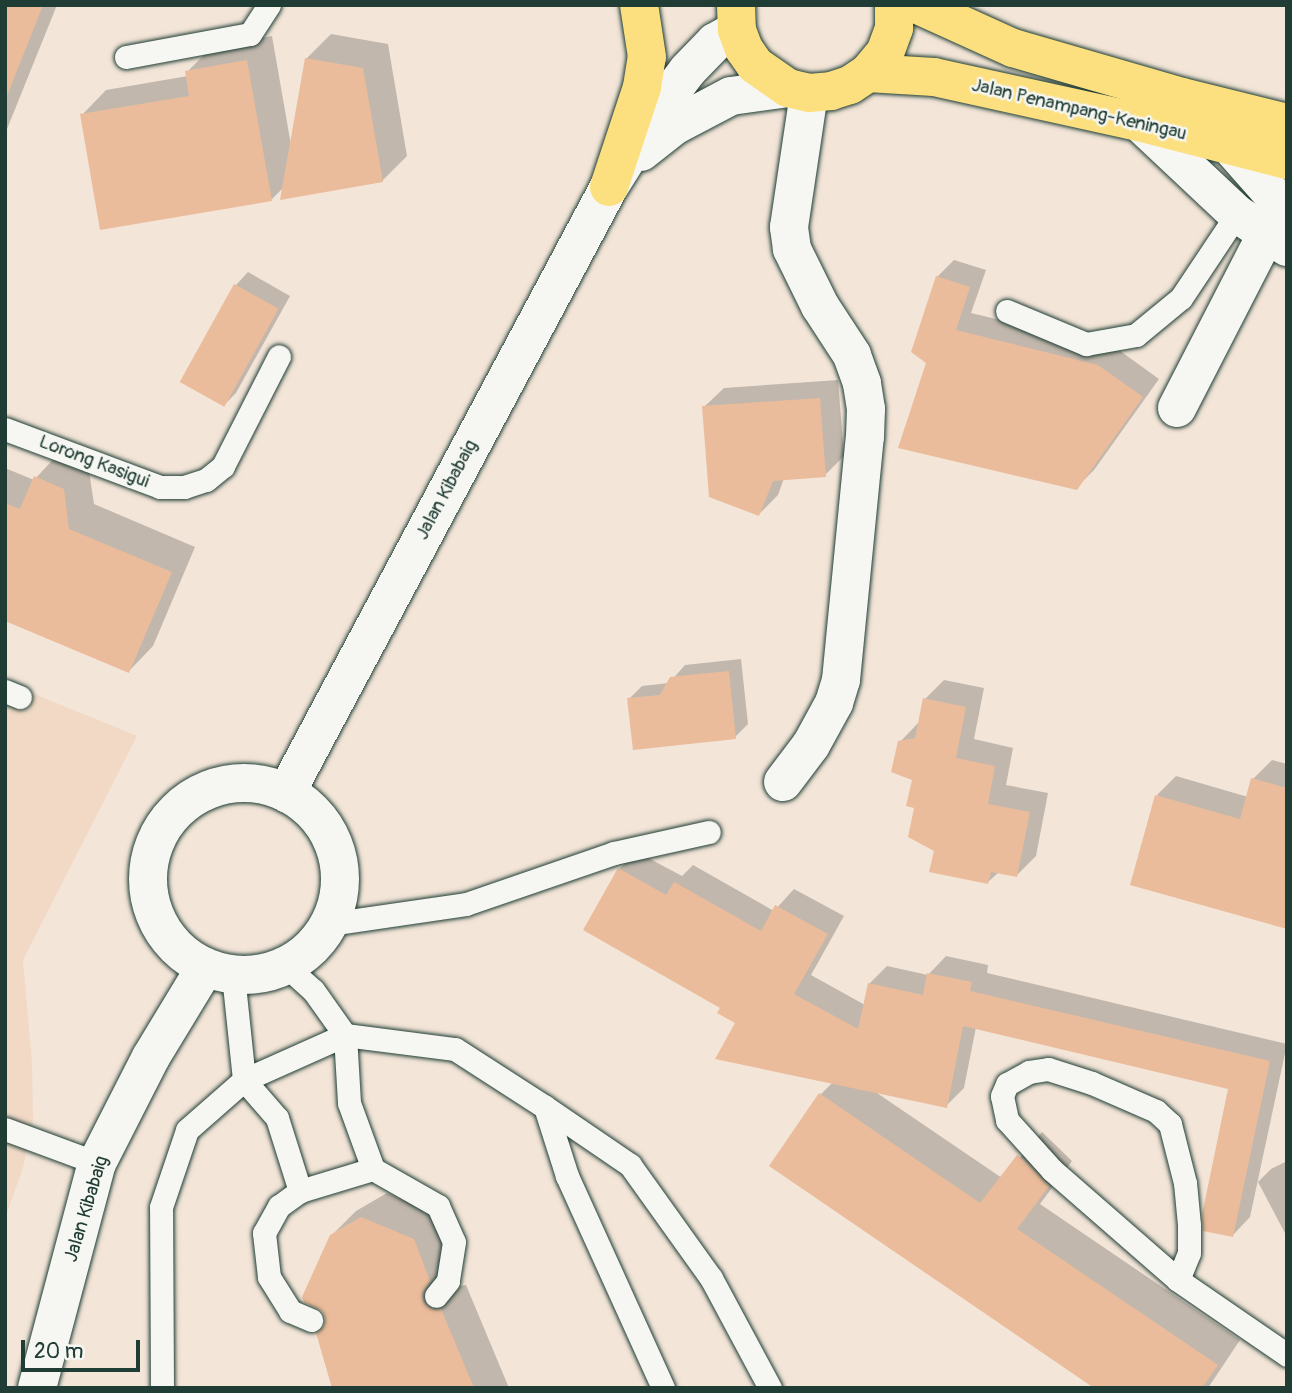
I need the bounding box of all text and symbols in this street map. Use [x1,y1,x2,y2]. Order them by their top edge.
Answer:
street label: Jalan Penampang-Keningau [969,74,1189,146]
street label: Lorong Kasigui [36,430,152,494]
street label: Jalan Kibabaig [411,436,483,544]
street label: Jalan Kibabaig [60,1153,114,1265]
scale bar [24,1326,144,1370]
text: 20 m [34,1338,83,1365]

